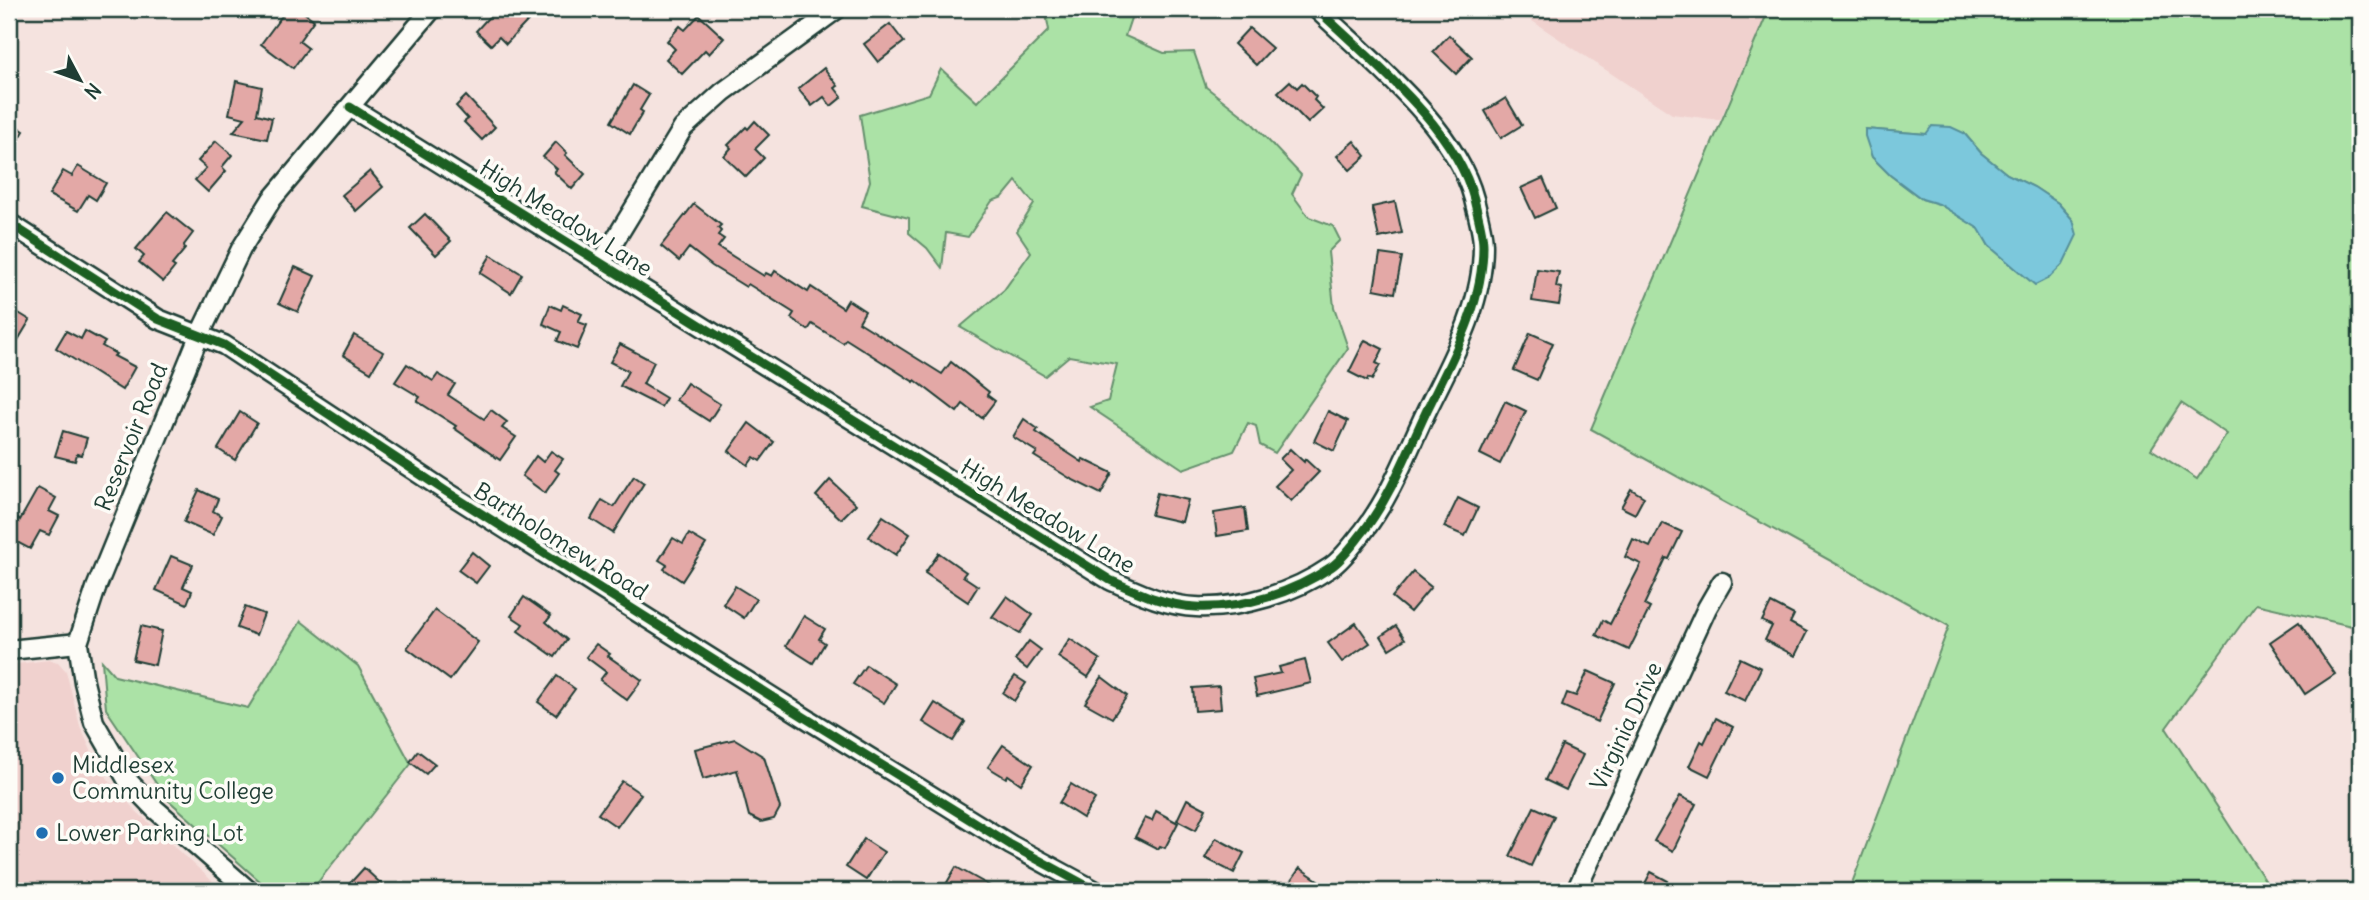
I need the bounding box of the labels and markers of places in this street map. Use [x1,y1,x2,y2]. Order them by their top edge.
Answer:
place label: Middlesex Community College [72,750,274,805]
marker: Middlesex Community College [50,770,66,786]
place label: Lower Parking Lot [56,818,244,847]
marker: Lower Parking Lot [34,825,50,841]

